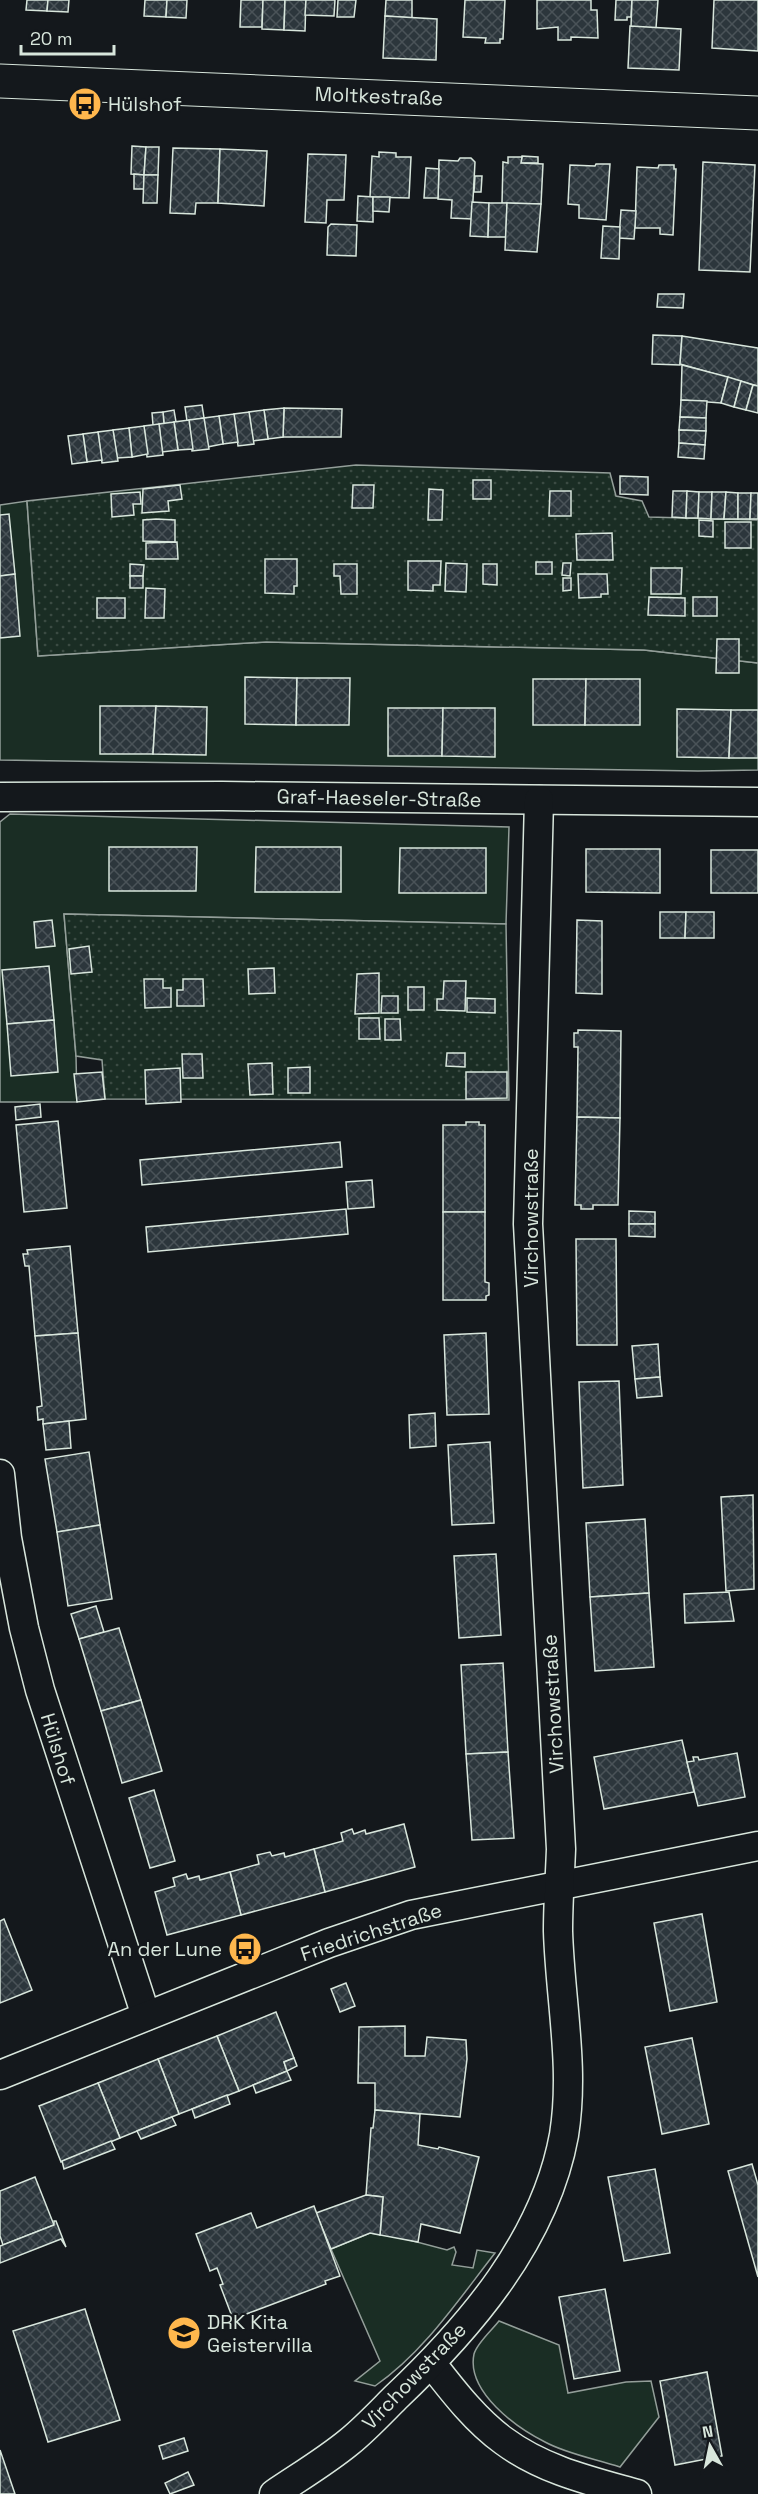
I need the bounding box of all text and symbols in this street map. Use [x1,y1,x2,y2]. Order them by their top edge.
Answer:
scale bar [21,18,114,56]
text: 20 m [30,27,73,50]
street label: Moltkestraße [314,81,444,111]
bus stop icon: Hülshof [67,86,103,122]
place label: Hülshof [108,91,182,117]
street label: Graf-Haeseler-Straße [276,783,482,813]
street label: Virchowstraße [518,1148,544,1288]
street label: Virchowstraße [536,1634,570,1774]
street label: Hülshof [35,1710,81,1788]
street label: Friedrichstraße [297,1897,445,1967]
bus stop icon: An der Lune [227,1931,263,1967]
place label: An der Lune [107,1936,222,1962]
place label: DRK Kita Geistervilla [207,2309,312,2358]
school or university icon: DRK Kita Geistervilla [166,2315,202,2351]
street label: Virchowstraße [356,2317,472,2435]
north arrow [680,2416,740,2476]
text: N [701,2420,715,2443]

